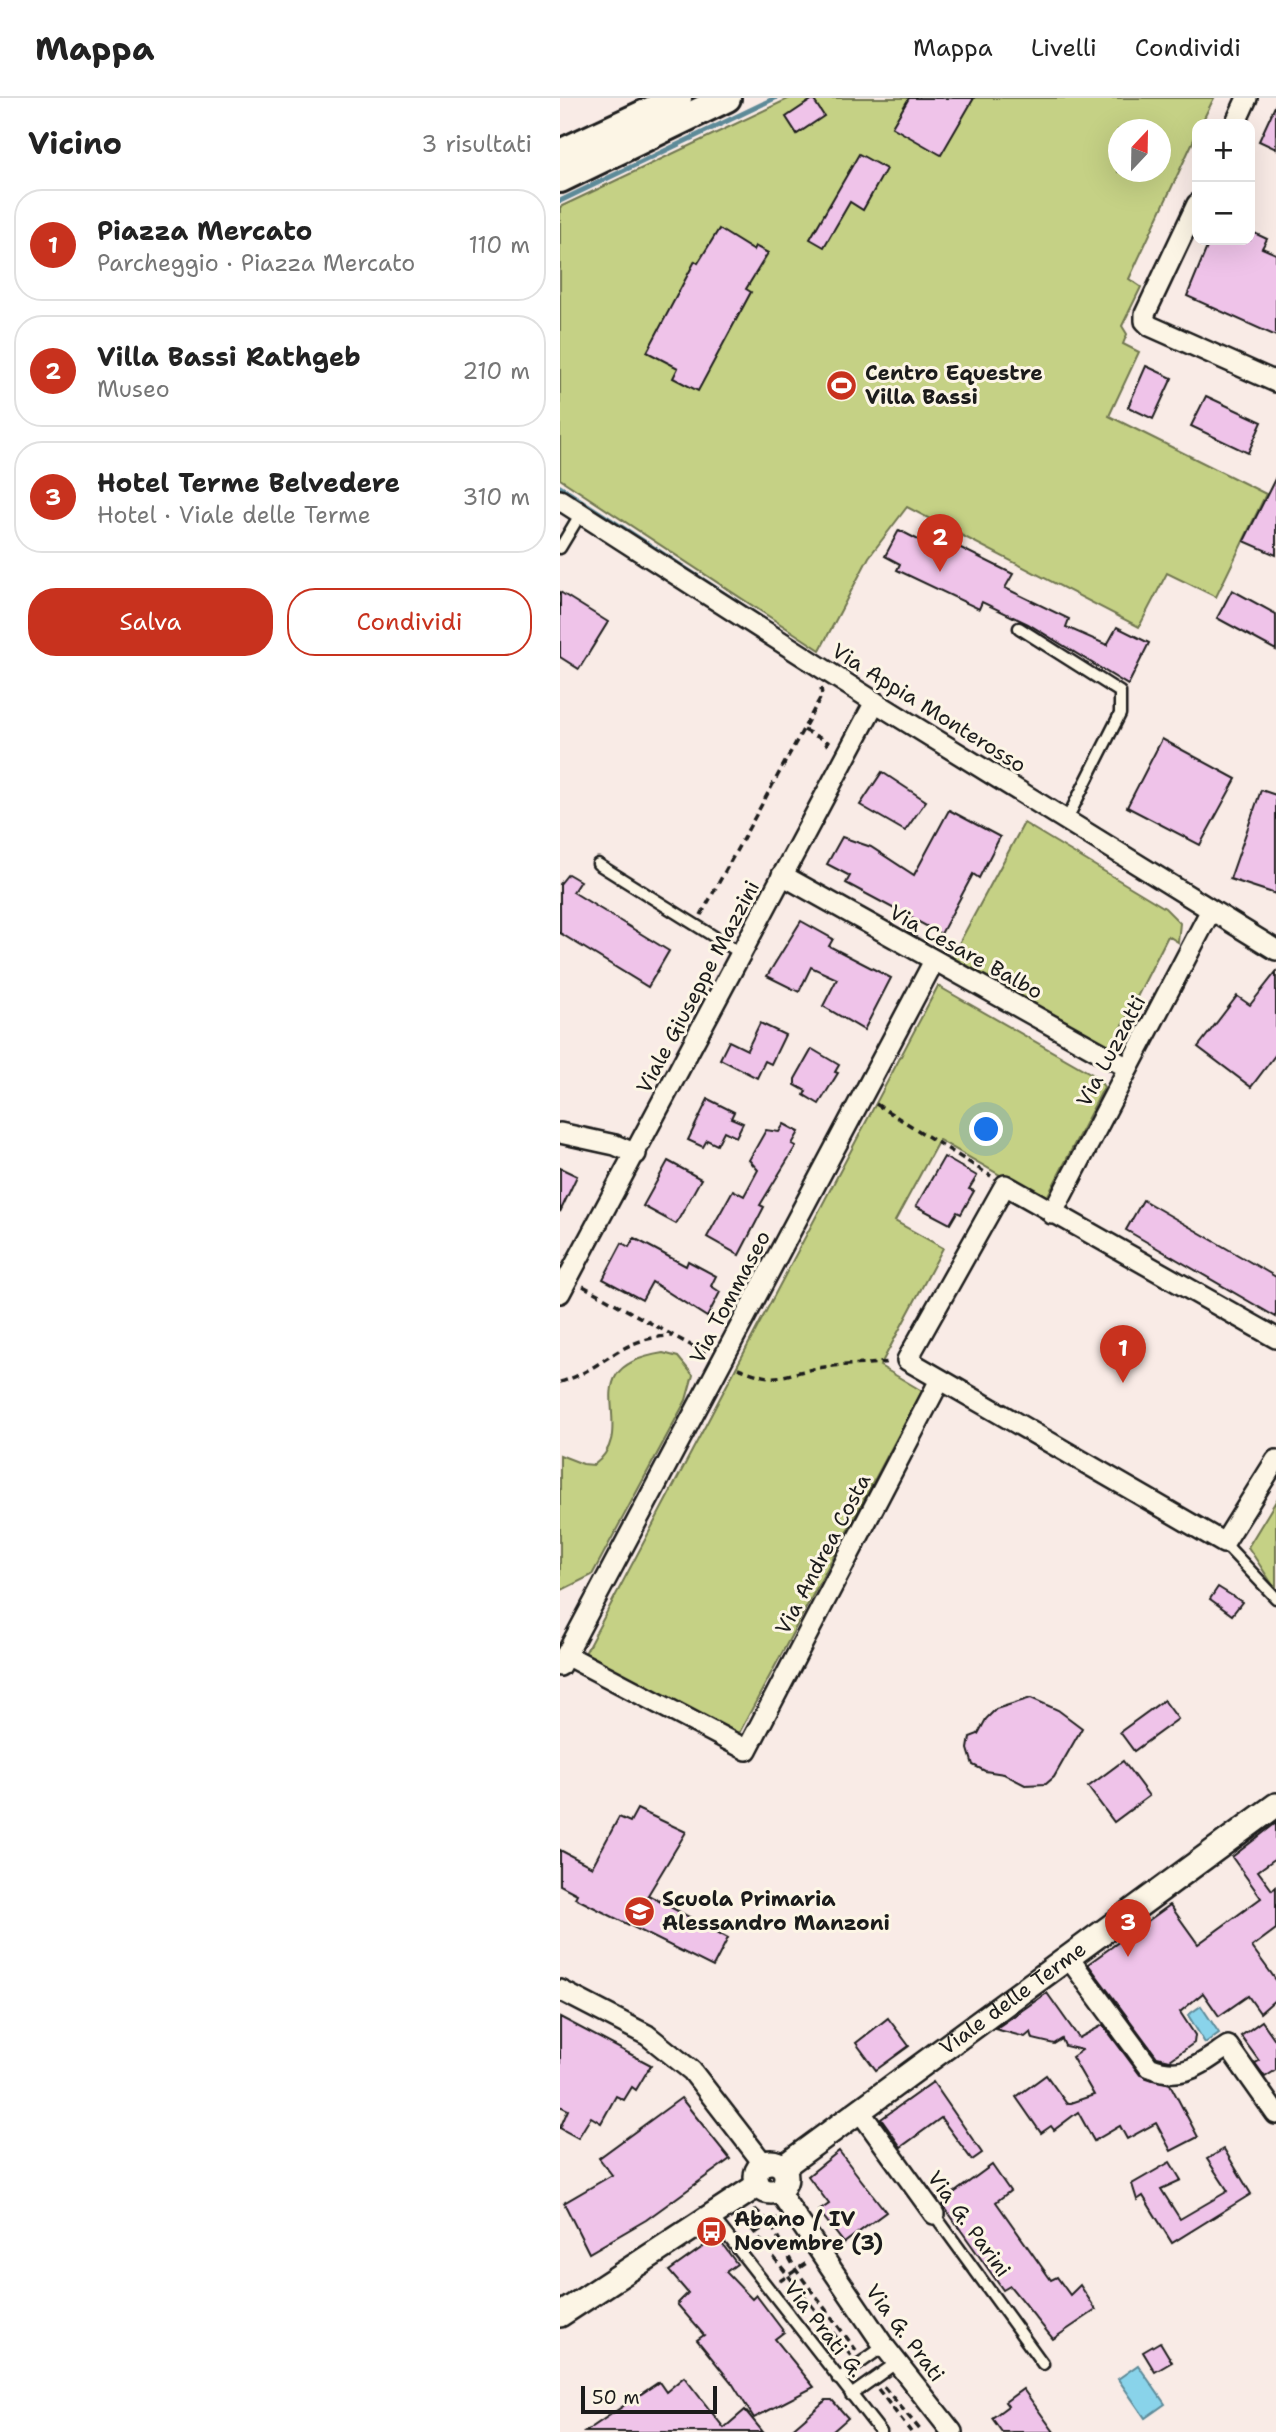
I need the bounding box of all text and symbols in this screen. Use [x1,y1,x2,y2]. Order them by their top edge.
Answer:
text: Mappa [35,26,155,71]
text: Mappa [913,32,993,64]
text: Livelli [1031,32,1097,64]
text: Condividi [1135,32,1241,64]
north arrow [1108,119,1171,182]
map controls [1192,119,1255,245]
button: + [1192,119,1255,182]
text: Vicino [28,123,122,164]
text: 3 risultati [421,129,532,159]
button: − [1192,182,1255,245]
text: Piazza Mercato [97,213,312,248]
text: 1 [48,230,58,260]
text: 110 m [468,230,530,260]
text: Parcheggio · Piazza Mercato [97,248,415,278]
text: Villa Bassi Rathgeb [97,339,361,374]
text: 2 [45,356,61,386]
text: 210 m [462,356,530,386]
place label: Centro Equestre Villa Bassi [865,359,1043,411]
sports icon: Centro Equestre Villa Bassi [825,368,859,402]
text: Museo [97,374,170,404]
text: Hotel Terme Belvedere [97,465,400,500]
text: 3 [45,482,61,512]
text: 310 m [462,482,530,512]
text: Hotel · Viale delle Terme [97,500,371,530]
pin: 2 [917,514,963,572]
button: Salva [28,588,273,656]
button: Condividi [287,588,532,656]
street label: Via Appia Monterosso [827,637,1031,779]
street label: Viale Giuseppe Mazzini [630,876,766,1098]
street label: Via Cesare Balbo [884,898,1048,1006]
street label: Via Luzzatti [1070,990,1152,1112]
your location [969,1112,1003,1146]
street label: Via Tommaseo [683,1226,777,1368]
pin: 1 [1100,1325,1146,1383]
street label: Via Andrea Costa [769,1469,877,1639]
place label: Scuola Primaria Alessandro Manzoni [662,1885,890,1937]
school or university icon: Scuola Primaria Alessandro Manzoni [622,1894,656,1928]
pin: 3 [1105,1899,1151,1957]
street label: Viale delle Terme [934,1935,1092,2062]
street label: Via G. Parini [921,2165,1017,2283]
place label: Abano / IV Novembre (3) [734,2205,883,2257]
bus stop icon: Abano / IV Novembre (3) [694,2214,728,2248]
street label: Via Prati G. [777,2275,871,2383]
street label: Via G. Prati [859,2278,951,2388]
scale bar [581,2383,718,2415]
text: 50 m [592,2385,640,2410]

